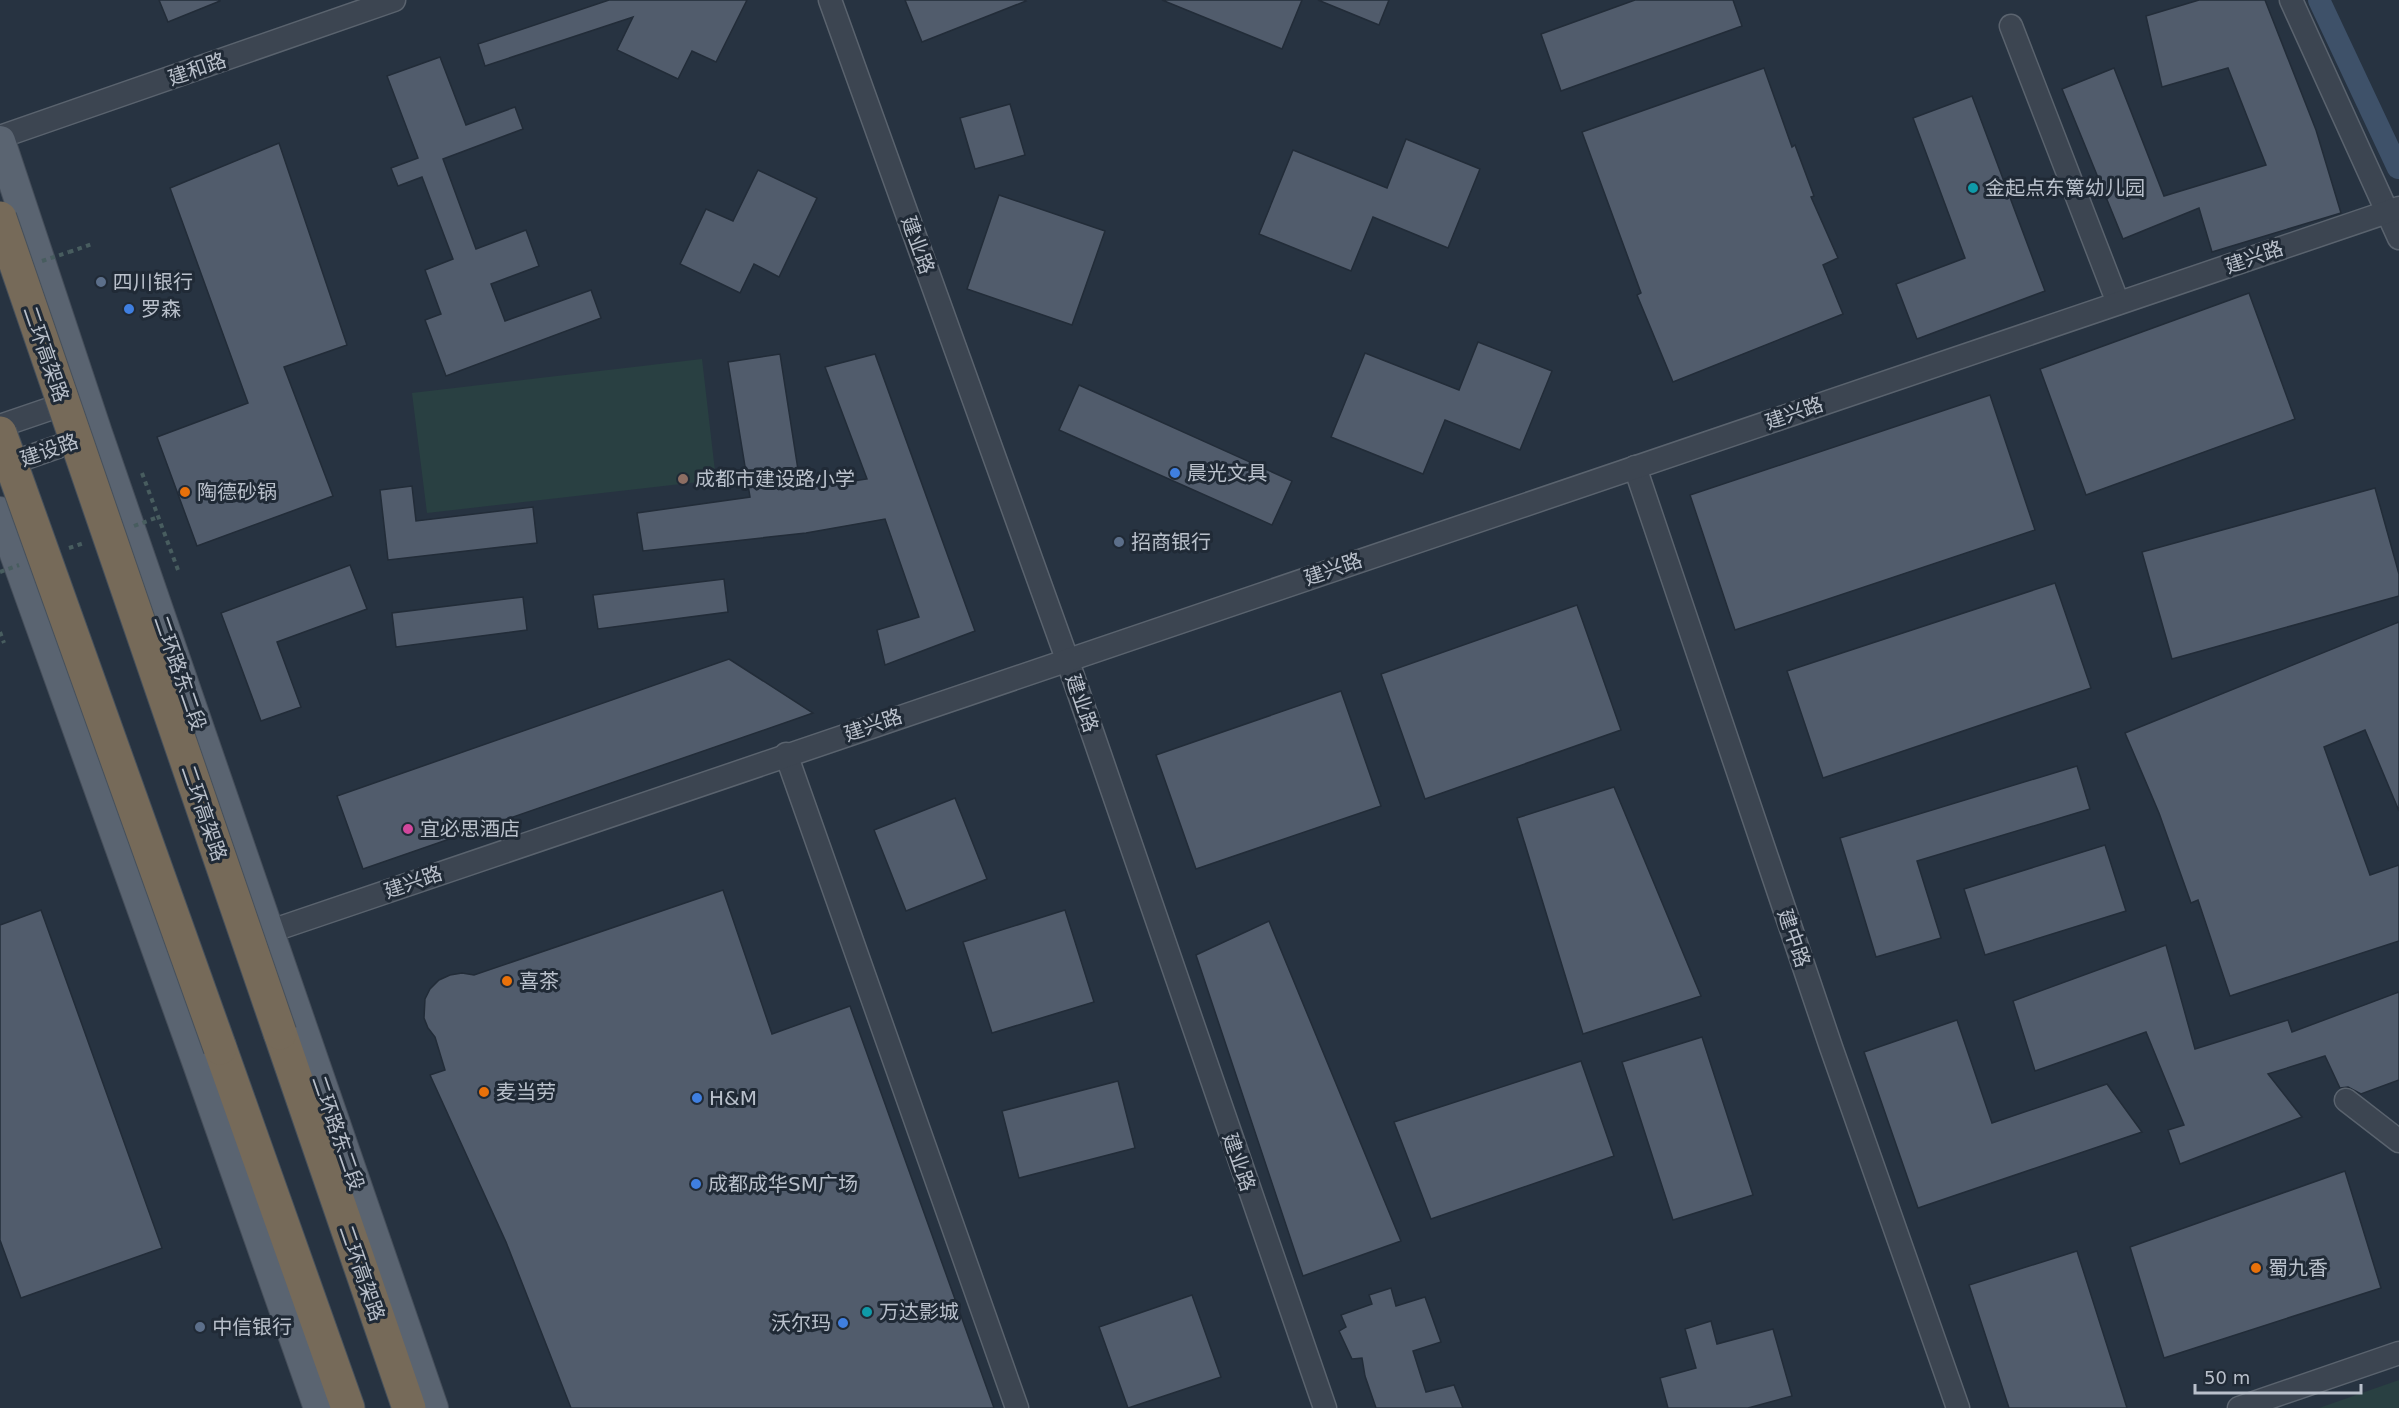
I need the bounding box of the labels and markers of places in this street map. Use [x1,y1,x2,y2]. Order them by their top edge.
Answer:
place label: 金起点东篱幼儿园 [1985,176,2145,200]
marker: 金起点东篱幼儿园 [1966,181,1980,195]
place label: 四川银行 [113,270,193,294]
marker: 四川银行 [94,275,108,289]
place label: 罗森 [141,297,181,321]
marker: 罗森 [122,302,136,316]
place label: 晨光文具 [1187,461,1267,485]
marker: 晨光文具 [1168,466,1182,480]
place label: 成都市建设路小学 [695,467,855,491]
marker: 成都市建设路小学 [676,472,690,486]
place label: 陶德砂锅 [197,480,277,504]
marker: 陶德砂锅 [178,485,192,499]
place label: 招商银行 [1131,530,1211,554]
marker: 招商银行 [1112,535,1126,549]
place label: 宜必思酒店 [420,817,520,841]
marker: 宜必思酒店 [401,822,415,836]
place label: 喜茶 [519,969,559,993]
marker: 喜茶 [500,974,514,988]
place label: 麦当劳 [496,1080,556,1104]
marker: 麦当劳 [477,1085,491,1099]
place label: H&M [709,1086,757,1110]
marker: H&M [690,1091,704,1105]
place label: 成都成华SM广场 [708,1172,858,1196]
marker: 成都成华SM广场 [689,1177,703,1191]
place label: 蜀九香 [2268,1256,2328,1280]
marker: 蜀九香 [2249,1261,2263,1275]
place label: 万达影城 [879,1300,959,1324]
marker: 万达影城 [860,1305,874,1319]
place label: 沃尔玛 [771,1311,831,1335]
place label: 中信银行 [212,1315,292,1339]
marker: 沃尔玛 [836,1316,850,1330]
marker: 中信银行 [193,1320,207,1334]

